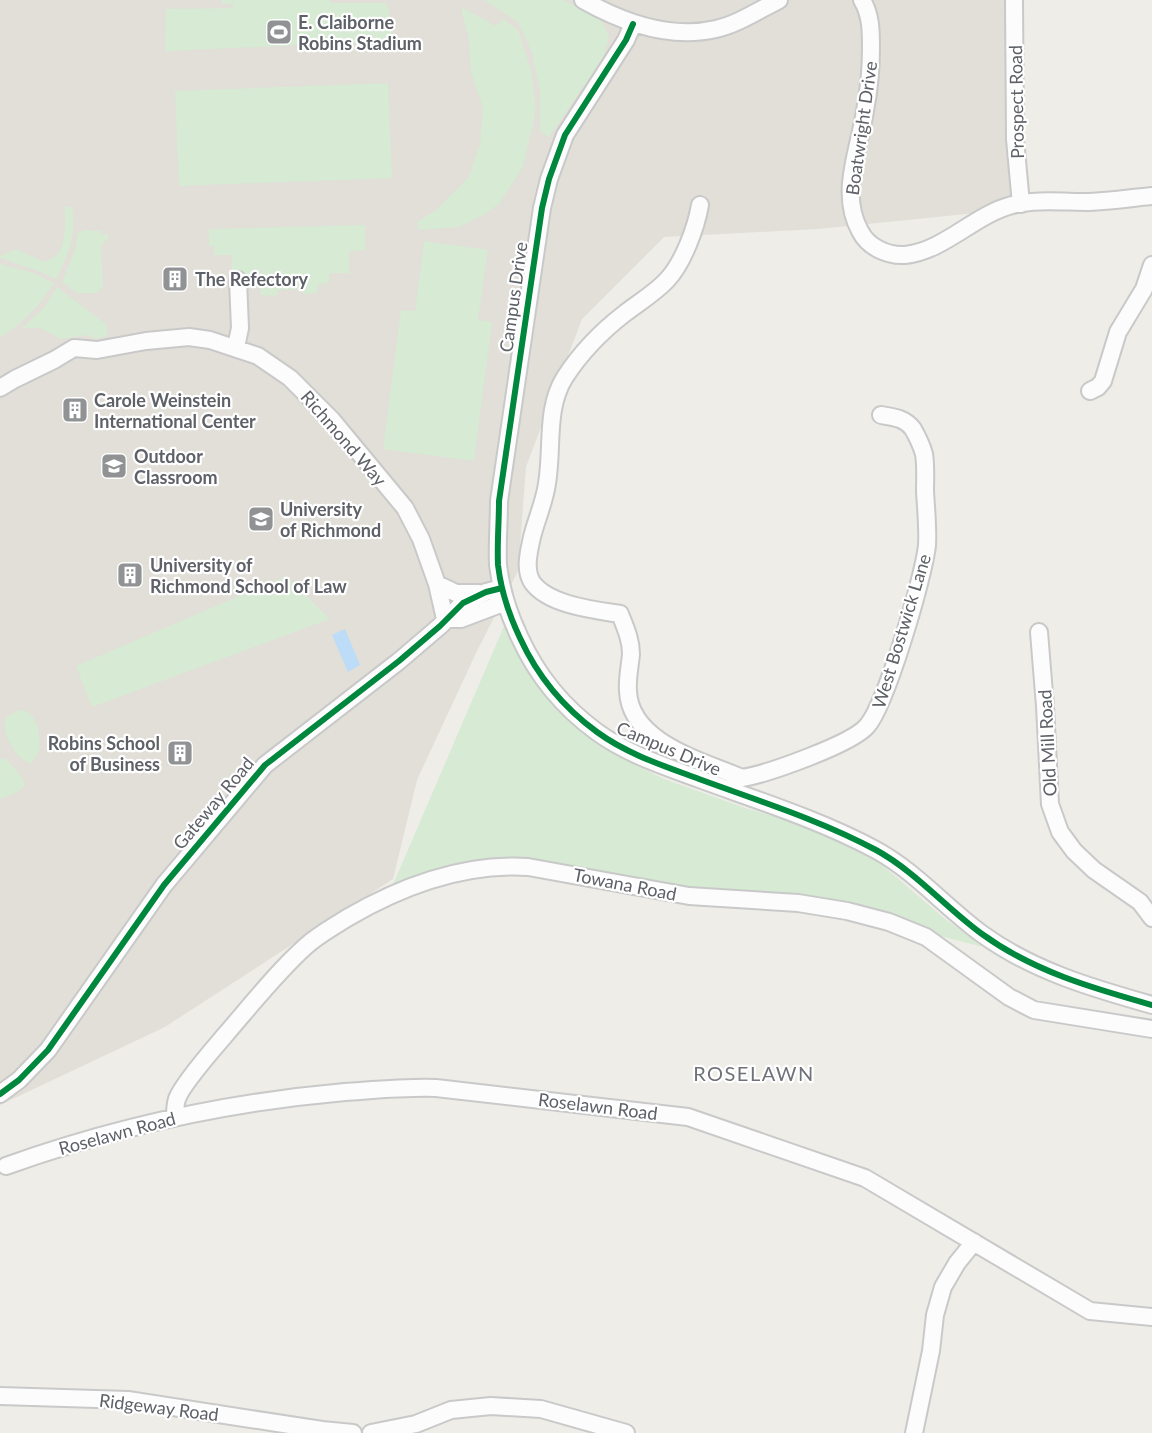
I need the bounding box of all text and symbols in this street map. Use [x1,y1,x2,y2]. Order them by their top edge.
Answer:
place label: E. Claiborne Robins Stadium [298,11,422,54]
sports icon: E. Claiborne Robins Stadium [264,17,294,47]
street label: Prospect Road [1004,45,1028,159]
street label: Boatwright Drive [841,59,881,197]
street label: Campus Drive [494,240,532,354]
building icon: The Refectory [160,264,190,294]
place label: The Refectory [195,268,308,290]
street label: Richmond Way [297,386,392,491]
place label: Carole Weinstein International Center [94,389,256,432]
building icon: Carole Weinstein International Center [60,395,90,425]
place label: Outdoor Classroom [134,445,218,488]
school or university icon: Outdoor Classroom [99,451,129,481]
place label: University of Richmond [280,498,381,541]
school or university icon: University of Richmond [246,504,276,534]
street label: West Bostwick Lane [867,551,935,711]
place label: University of Richmond School of Law [150,554,347,597]
building icon: University of Richmond School of Law [115,560,145,590]
street label: Old Mill Road [1033,689,1061,797]
street label: Campus Drive [614,716,724,780]
place label: Robins School of Business [48,732,160,775]
building icon: Robins School of Business [165,738,195,768]
street label: Gateway Road [168,752,258,854]
street label: Towana Road [571,863,679,905]
district label: ROSELAWN [693,1061,815,1085]
street label: Roselawn Road [537,1088,659,1124]
street label: Roselawn Road [56,1107,178,1159]
street label: Ridgeway Road [98,1389,220,1425]

